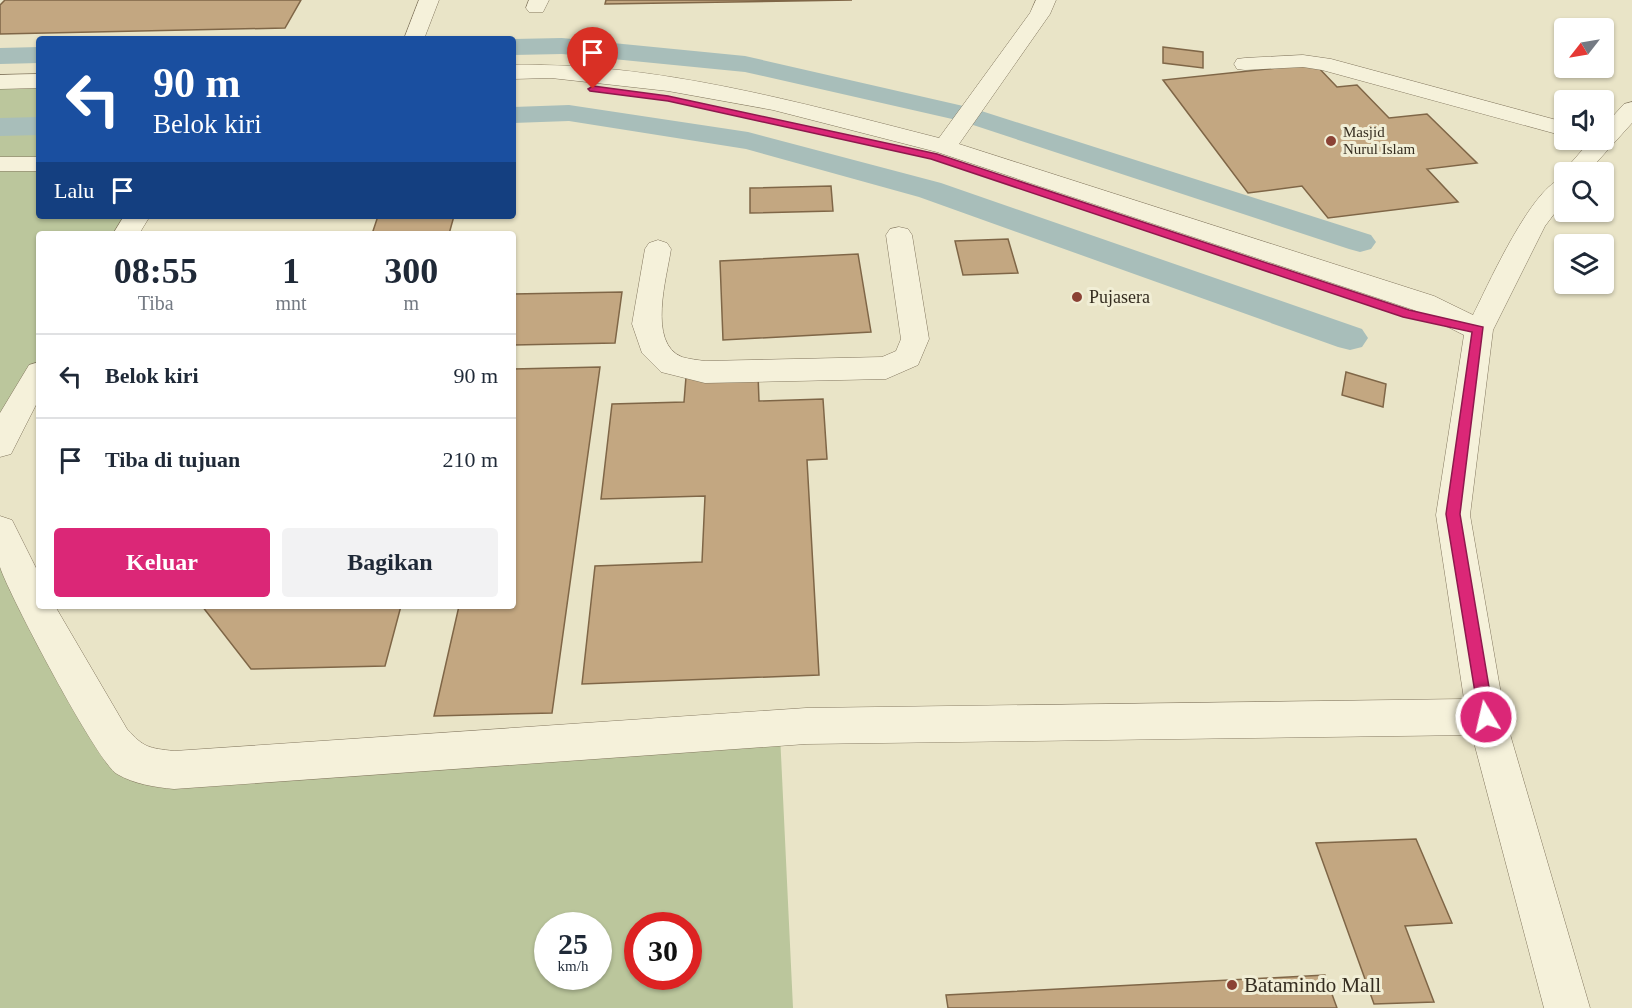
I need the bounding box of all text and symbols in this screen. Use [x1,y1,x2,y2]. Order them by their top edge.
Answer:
north arrow [1554,18,1614,78]
map controls [1554,18,1614,294]
pin [567,27,618,89]
icon: arrive [576,36,609,69]
icon: left [54,60,132,138]
text: 90 m [153,60,241,106]
button: sound [1554,90,1614,150]
text: Belok kiri [153,109,262,139]
place label: Masjid Nurul Islam [1343,124,1415,157]
marker: Masjid Nurul Islam [1324,134,1338,148]
button: search [1554,162,1614,222]
icon: arrive [106,174,139,207]
text: Lalu [54,178,94,203]
button: layers [1554,234,1614,294]
text: 08:55 [114,251,198,291]
text: 1 [282,251,300,291]
text: 300 [384,251,438,291]
place label: Pujasera [1089,287,1150,307]
marker: Pujasera [1070,290,1084,304]
text: Tiba [138,292,174,314]
text: mnt [275,292,307,314]
text: m [404,292,419,314]
icon: left [54,360,87,393]
text: Belok kiri [105,363,199,388]
text: 90 m [453,363,498,388]
icon: arrive [54,444,87,477]
text: Tiba di tujuan [105,447,240,472]
text: 210 m [442,447,498,472]
button: Keluar [54,528,270,597]
button: Bagikan [282,528,498,597]
position arrow [1454,685,1518,749]
speed limit sign: 30 [624,912,702,990]
text: 25 [558,927,588,960]
text: km/h [558,958,588,974]
place label: Batamindo Mall [1244,973,1381,997]
marker: Batamindo Mall [1225,978,1239,992]

